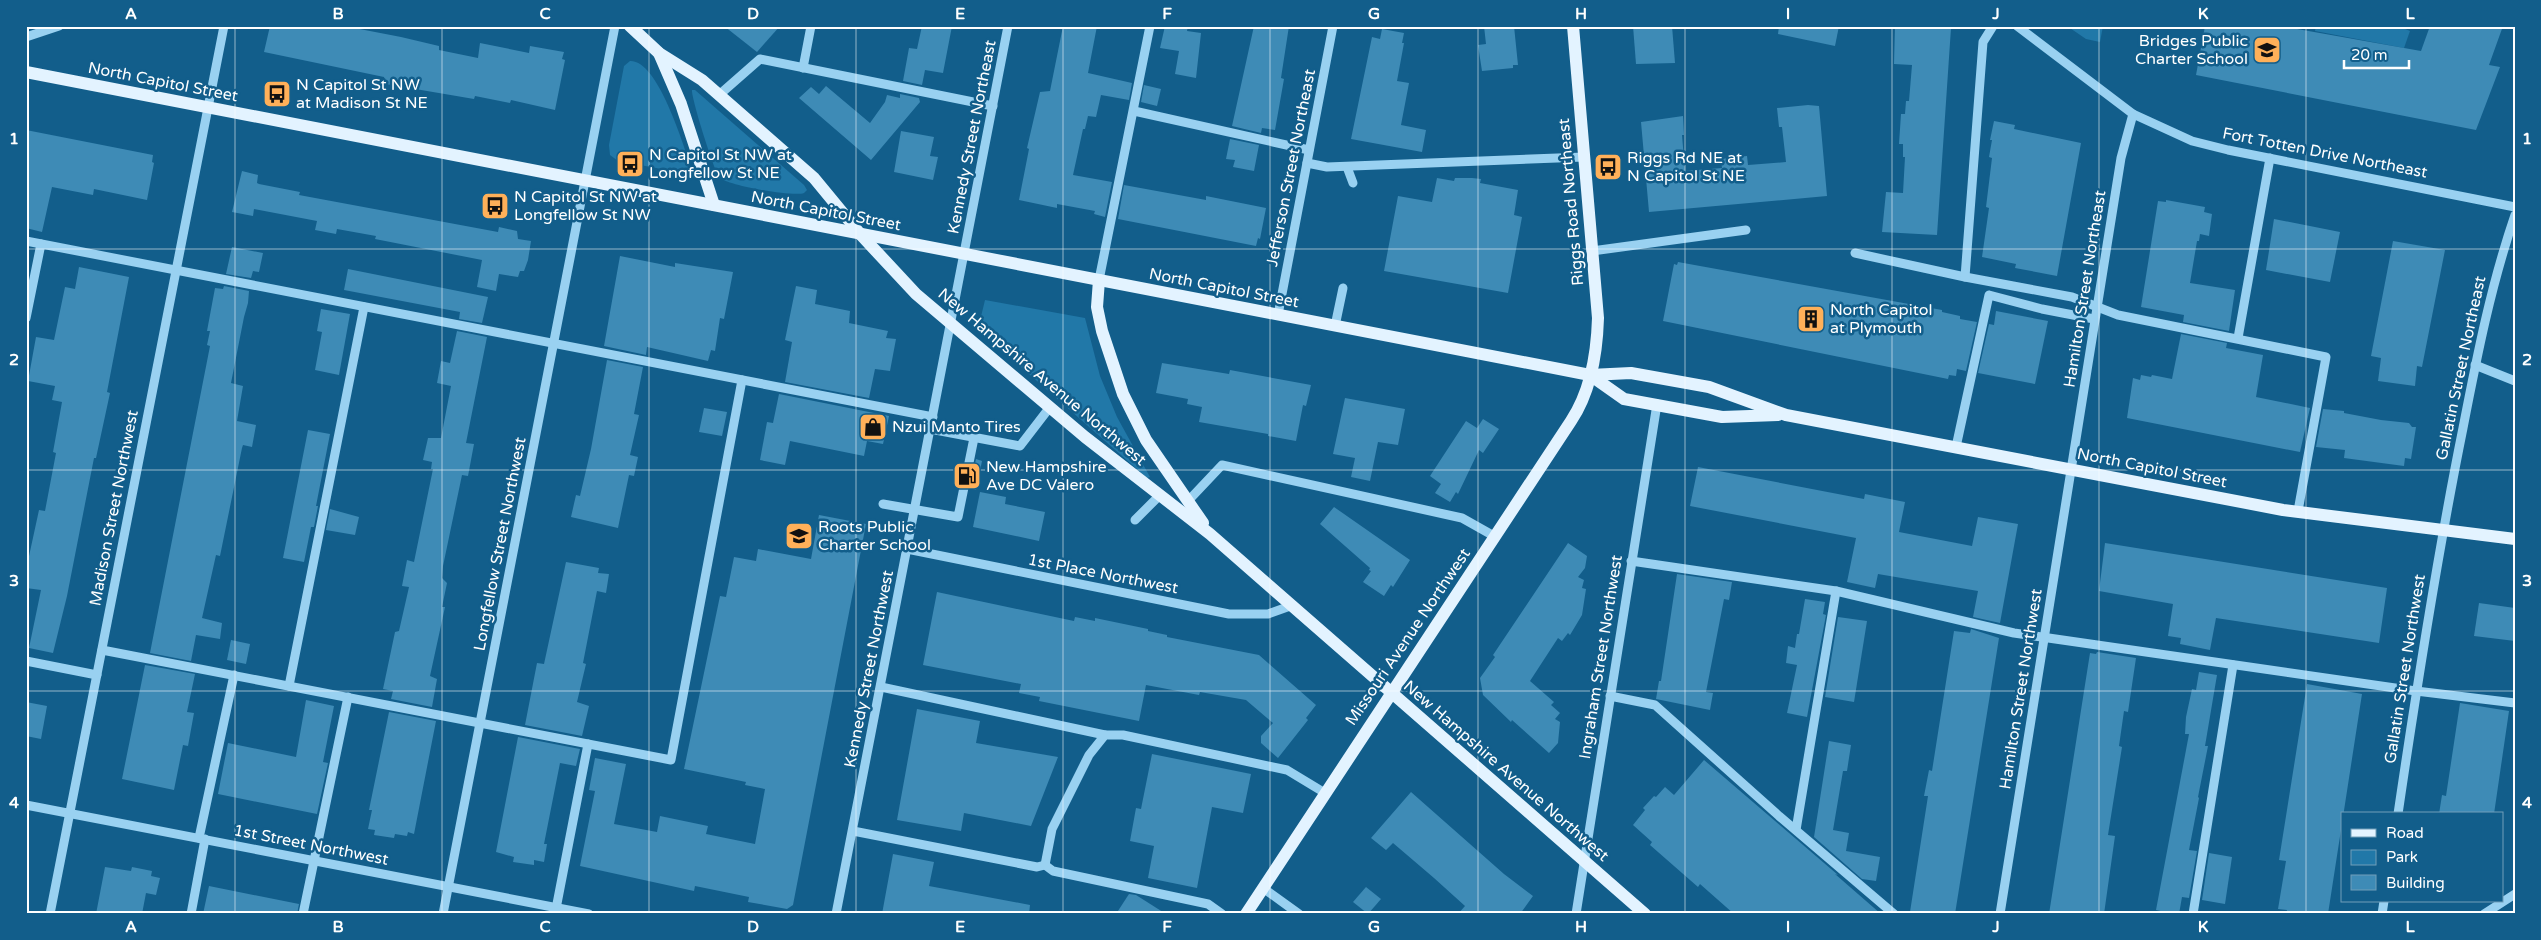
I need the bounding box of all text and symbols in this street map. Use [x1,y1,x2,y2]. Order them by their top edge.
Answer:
text: A [125,4,137,24]
text: B [332,4,344,24]
text: C [539,4,551,24]
text: D [747,4,759,24]
text: E [955,4,965,24]
text: F [1162,4,1172,24]
text: G [1368,4,1380,24]
text: H [1575,4,1587,24]
text: I [1786,4,1790,24]
text: J [1991,4,2000,24]
text: K [2198,4,2209,24]
text: L [2405,4,2415,24]
place label: Bridges Public Charter School [2135,31,2248,69]
school or university icon: Bridges Public Charter School [2252,35,2282,65]
street label: Kennedy Street Northeast [943,38,1001,236]
scale bar [2344,38,2408,70]
text: 20 m [2351,46,2388,64]
street label: North Capitol Street [86,58,240,106]
street label: Jefferson Street Northeast [1262,67,1320,269]
place label: N Capitol St NW at Madison St NE [296,75,428,113]
bus stop icon: N Capitol St NW at Madison St NE [262,79,292,109]
street label: Riggs Road Northeast [1554,118,1588,286]
street label: Fort Totten Drive Northeast [2221,123,2429,183]
text: 1 [9,129,19,149]
text: 1 [2522,129,2532,149]
place label: N Capitol St NW at Longfellow St NE [649,145,792,183]
place label: Riggs Rd NE at N Capitol St NE [1627,148,1745,186]
bus stop icon: N Capitol St NW at Longfellow St NE [615,149,645,179]
bus stop icon: Riggs Rd NE at N Capitol St NE [1593,152,1623,182]
place label: N Capitol St NW at Longfellow St NW [514,187,657,225]
street label: North Capitol Street [749,187,903,235]
street label: Hamilton Street Northeast [2060,189,2110,389]
bus stop icon: N Capitol St NW at Longfellow St NW [480,191,510,221]
street label: North Capitol Street [1147,264,1301,312]
street label: Gallatin Street Northeast [2432,274,2490,462]
street label: New Hampshire Avenue Northwest [934,284,1150,470]
place label: North Capitol at Plymouth [1830,300,1932,338]
building icon: North Capitol at Plymouth [1796,304,1826,334]
text: 2 [9,350,19,370]
text: 2 [2522,350,2532,370]
street label: Madison Street Northwest [85,408,143,608]
shop icon: Nzui Manto Tires [858,412,888,442]
place label: Nzui Manto Tires [892,417,1021,437]
street label: Longfellow Street Northwest [469,435,531,653]
street label: North Capitol Street [2075,444,2229,492]
place label: New Hampshire Ave DC Valero [986,457,1107,495]
fuel station icon: New Hampshire Ave DC Valero [952,461,982,491]
place label: Roots Public Charter School [818,517,931,555]
school or university icon: Roots Public Charter School [784,521,814,551]
street label: Missouri Avenue Northwest [1341,545,1475,729]
street label: 1st Place Northwest [1026,550,1180,598]
street label: Ingraham Street Northwest [1575,554,1627,760]
street label: Kennedy Street Northwest [840,569,898,769]
text: 3 [9,571,19,591]
text: 3 [2522,571,2532,591]
street label: Gallatin Street Northwest [2380,573,2430,765]
street label: Hamilton Street Northwest [1995,587,2047,791]
street label: New Hampshire Avenue Northwest [1399,676,1613,866]
text: 4 [9,793,19,813]
text: 4 [2522,793,2532,813]
legend [2341,812,2504,902]
street label: 1st Street Northwest [232,820,390,870]
text: Road [2386,824,2424,842]
text: Park [2386,848,2418,866]
text: Building [2386,874,2445,892]
text: A [125,917,137,937]
text: B [332,917,344,937]
text: C [539,917,551,937]
text: D [747,917,759,937]
text: E [955,917,965,937]
text: F [1162,917,1172,937]
text: G [1368,917,1380,937]
text: H [1575,917,1587,937]
text: I [1786,917,1790,937]
text: J [1991,917,2000,937]
text: K [2198,917,2209,937]
text: L [2405,917,2415,937]

